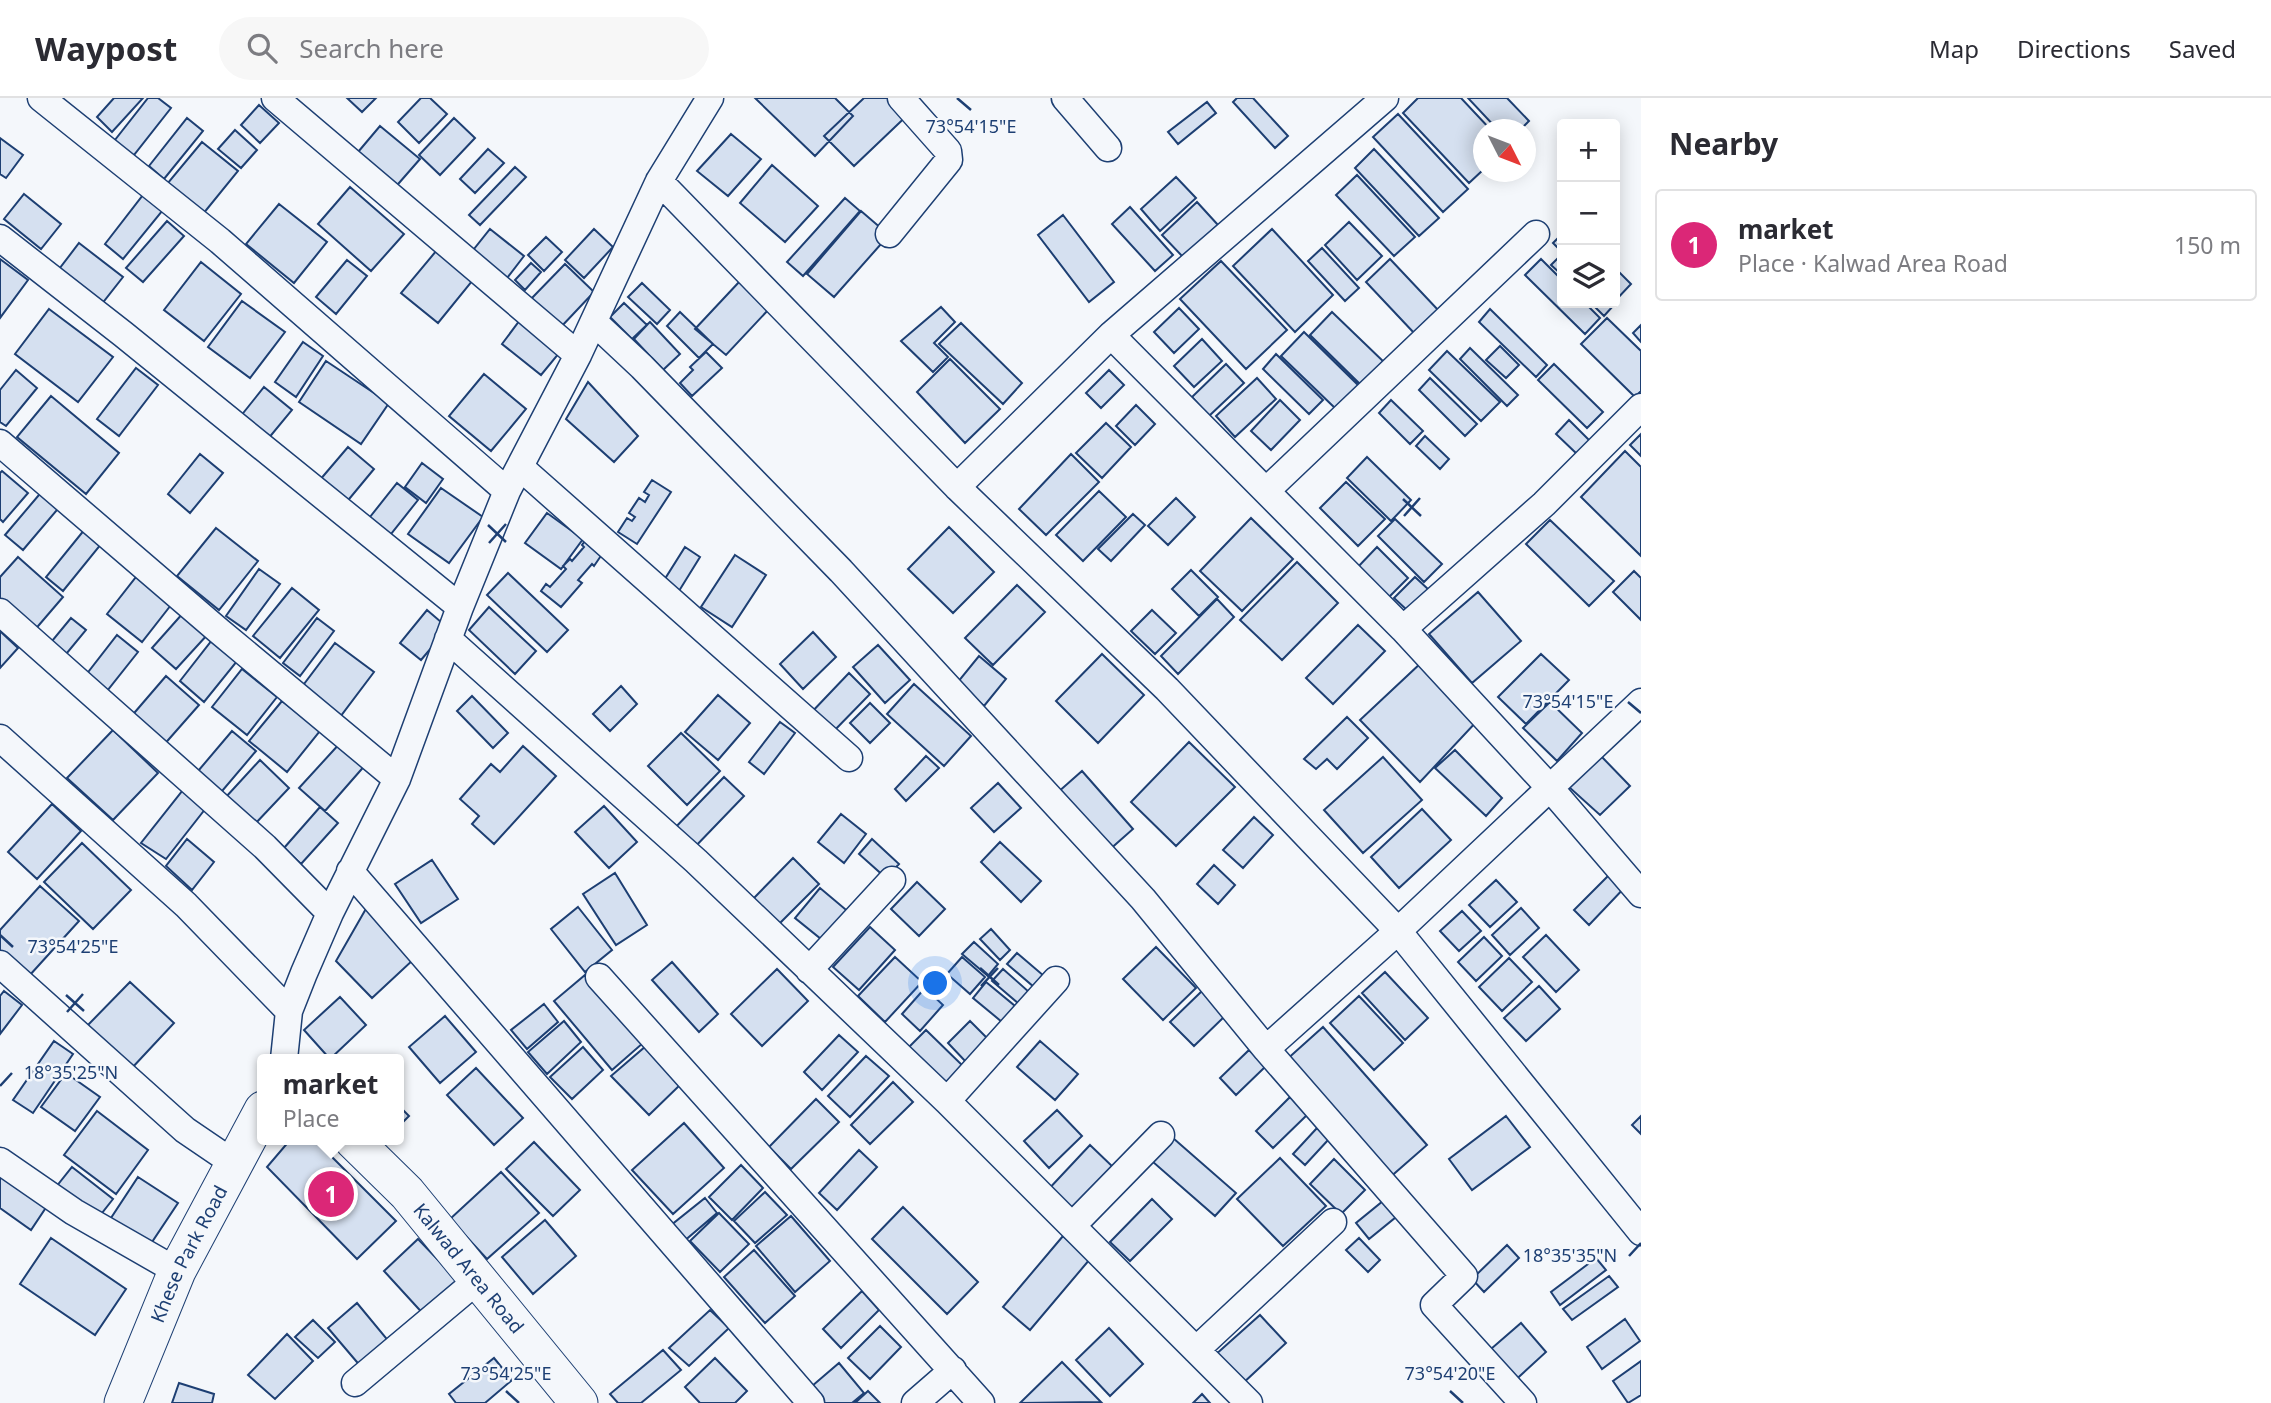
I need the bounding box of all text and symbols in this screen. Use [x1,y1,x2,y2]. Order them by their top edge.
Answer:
search box [219,17,709,80]
text: Waypost [35,26,177,71]
icon: search [243,29,281,67]
text: Search here [299,30,444,66]
text: Map [1929,32,1979,65]
text: Directions [2017,32,2131,65]
text: Saved [2169,32,2236,65]
text: 73°54'15"E [926,114,1016,138]
north arrow [1473,119,1536,182]
map controls [1557,119,1620,308]
button: + [1557,119,1620,182]
text: Nearby [1669,123,1778,164]
button: − [1557,182,1620,245]
text: market [1738,211,1833,247]
text: 1 [1687,229,1701,261]
text: 150 m [2174,229,2241,261]
button: layers [1557,245,1620,308]
text: Place · Kalwad Area Road [1738,247,2008,279]
text: 73°54'15"E [1523,689,1613,713]
text: 73°54'25"E [28,934,118,958]
your location [918,966,952,1000]
popup [257,1054,404,1145]
text: 18°35'25"N [24,1060,118,1084]
text: market [283,1066,378,1102]
text: Place [283,1102,340,1134]
pin: 1 [308,1168,354,1220]
street label: Khese Park Road [144,1181,233,1326]
street label: Kalwad Area Road [408,1198,530,1339]
text: 18°35'35"N [1523,1243,1617,1267]
text: 73°54'25"E [461,1361,551,1385]
text: 73°54'20"E [1405,1361,1495,1385]

